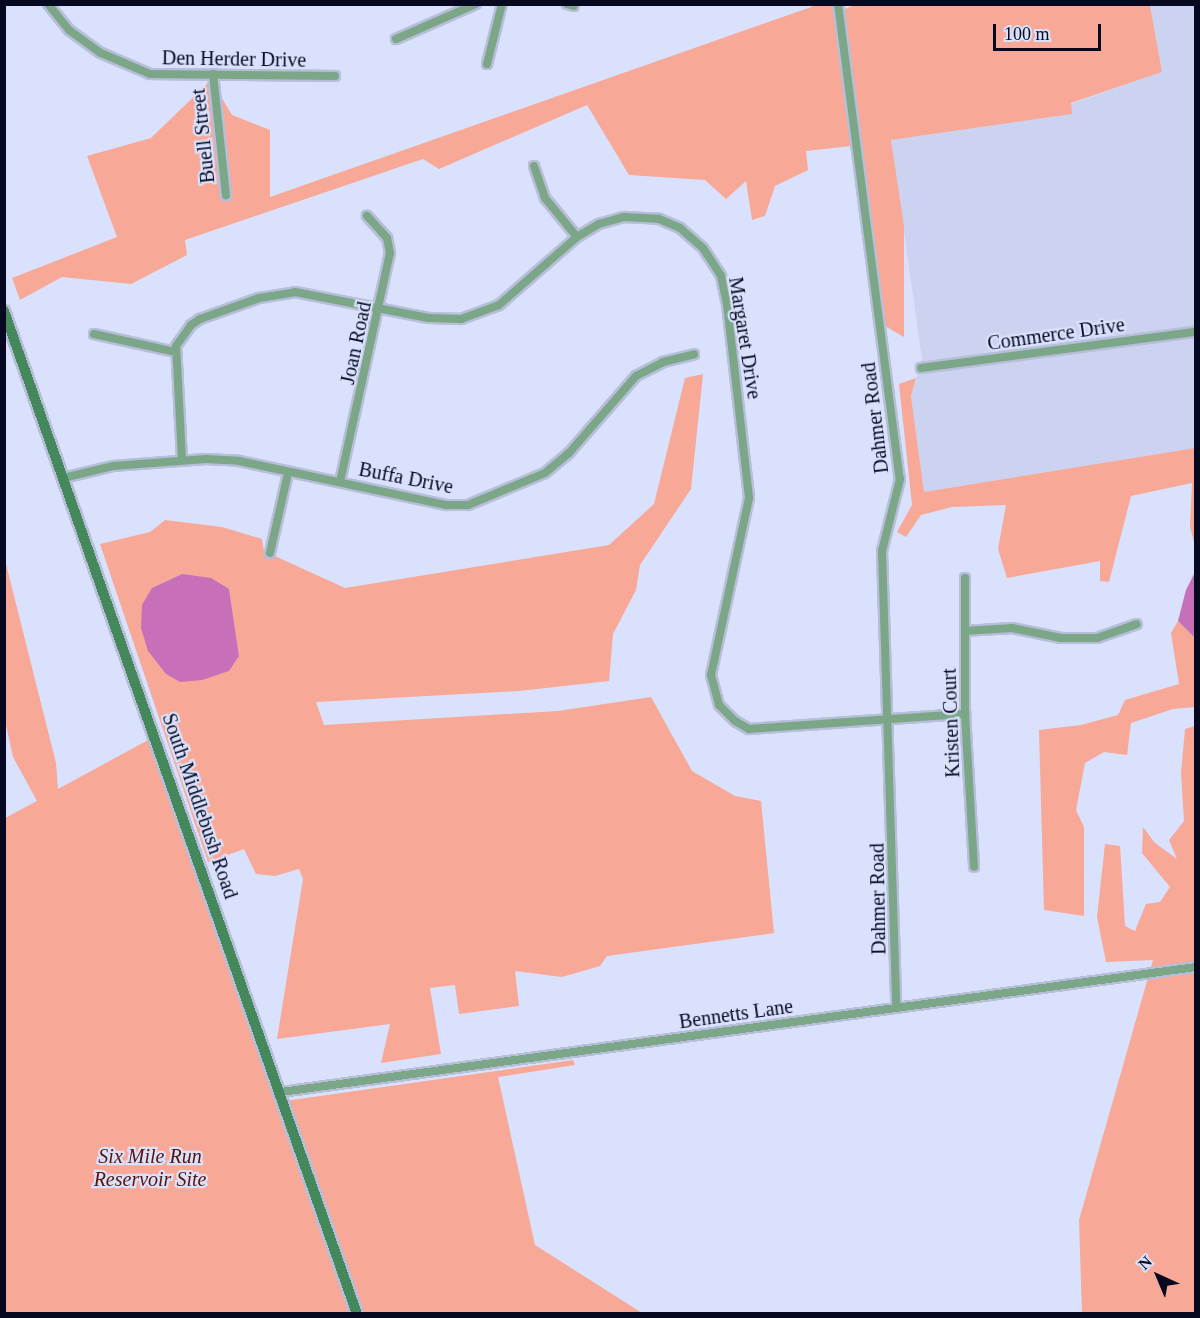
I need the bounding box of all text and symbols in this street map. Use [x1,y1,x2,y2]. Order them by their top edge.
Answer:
scale bar [996,12,1104,50]
text: 100 m [1004,24,1050,44]
street label: Den Herder Drive [162,46,306,72]
street label: Buell Street [186,88,220,184]
street label: Margaret Drive [723,275,767,401]
street label: Joan Road [336,299,376,387]
street label: Commerce Drive [986,312,1126,356]
street label: Dahmer Road [856,361,894,475]
street label: Buffa Drive [357,457,455,499]
street label: Kristen Court [937,668,965,778]
street label: South Middlebush Road [157,710,243,902]
street label: Dahmer Road [865,843,891,955]
street label: Bennetts Lane [677,994,795,1034]
park label: Six Mile Run Reservoir Site [94,1145,206,1192]
north arrow [1128,1246,1188,1306]
text: N [1135,1253,1155,1273]

